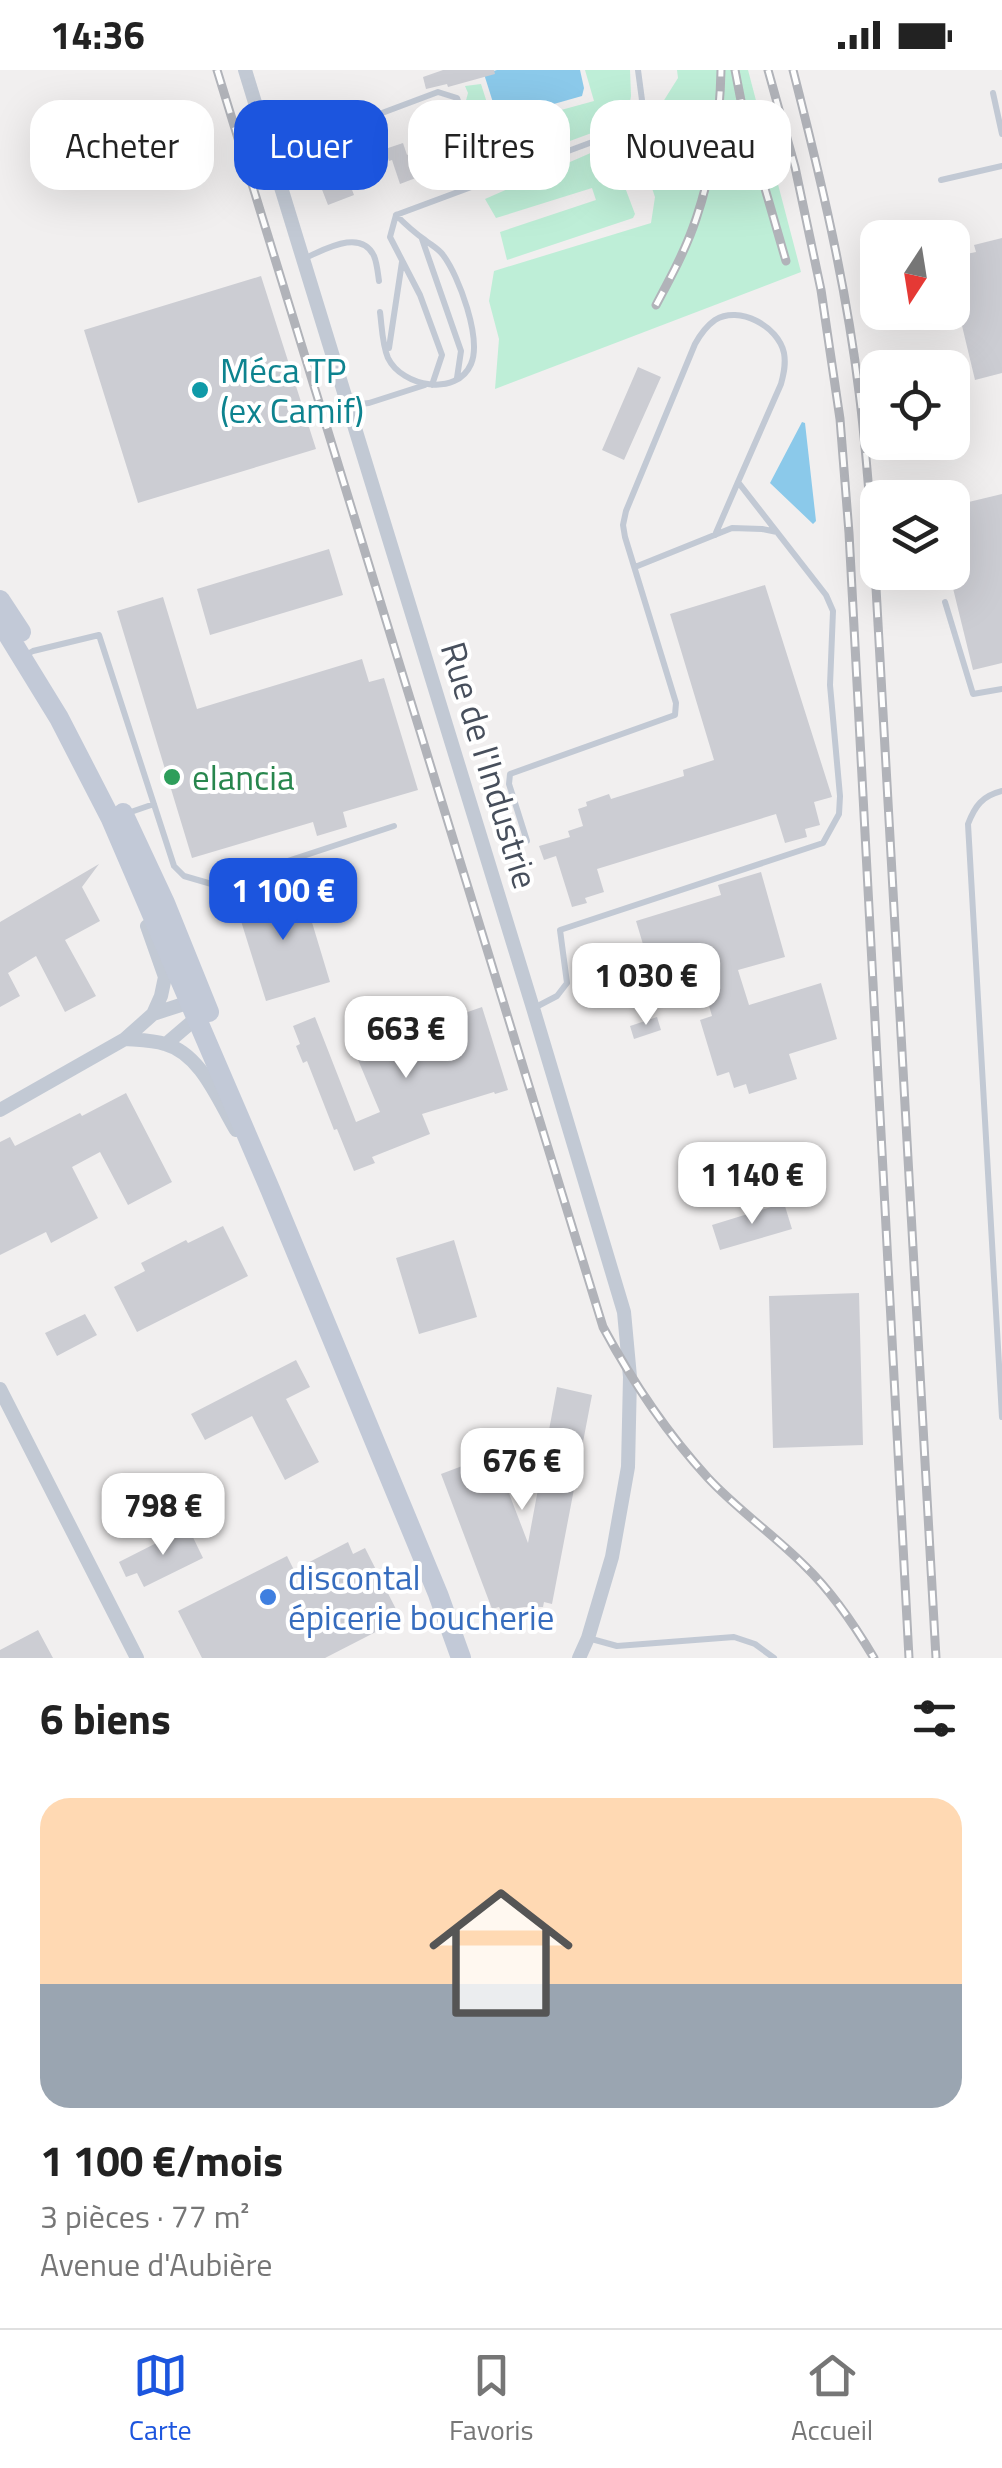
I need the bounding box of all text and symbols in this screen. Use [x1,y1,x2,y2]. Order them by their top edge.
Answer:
text: 14:36 [50,6,145,64]
chip: Acheter [30,100,214,190]
chip: Louer [234,100,388,190]
chip: Filtres [408,100,570,190]
chip: Nouveau [590,100,791,190]
north arrow [860,220,970,330]
map controls [860,220,970,590]
place label: Méca TP (ex Camif) [220,343,364,437]
button: locate [860,350,970,460]
marker: Méca TP (ex Camif) [189,379,211,401]
button: layers [860,480,970,590]
street label: Rue de l'Industrie [427,635,553,895]
place label: elancia [192,750,295,804]
marker: elancia [161,766,183,788]
pin: 1 100 € [191,858,375,943]
text: 1 100 € [231,866,335,914]
pin: 1 030 € [554,943,738,1028]
text: 1 030 € [594,951,698,999]
pin: 663 € [336,996,476,1081]
text: 663 € [367,1004,445,1052]
pin: 1 140 € [660,1142,844,1227]
text: 1 140 € [700,1150,804,1198]
pin: 676 € [452,1428,592,1513]
text: 676 € [483,1436,561,1484]
pin: 798 € [93,1473,233,1558]
text: 798 € [124,1481,202,1529]
place label: discontal épicerie boucherie [288,1550,554,1644]
marker: discontal épicerie boucherie [257,1586,279,1608]
text: 6 biens [40,1686,171,1750]
icon: filters [907,1691,962,1746]
icon: home [411,1863,591,2043]
text: 1 100 €/mois [40,2128,283,2192]
text: 3 pièces · 77 m² [40,2192,249,2240]
text: Avenue d'Aubière [40,2240,272,2288]
tab: Carte [129,2348,192,2451]
tab: Favoris [449,2348,534,2451]
tab: Accueil [791,2348,873,2451]

